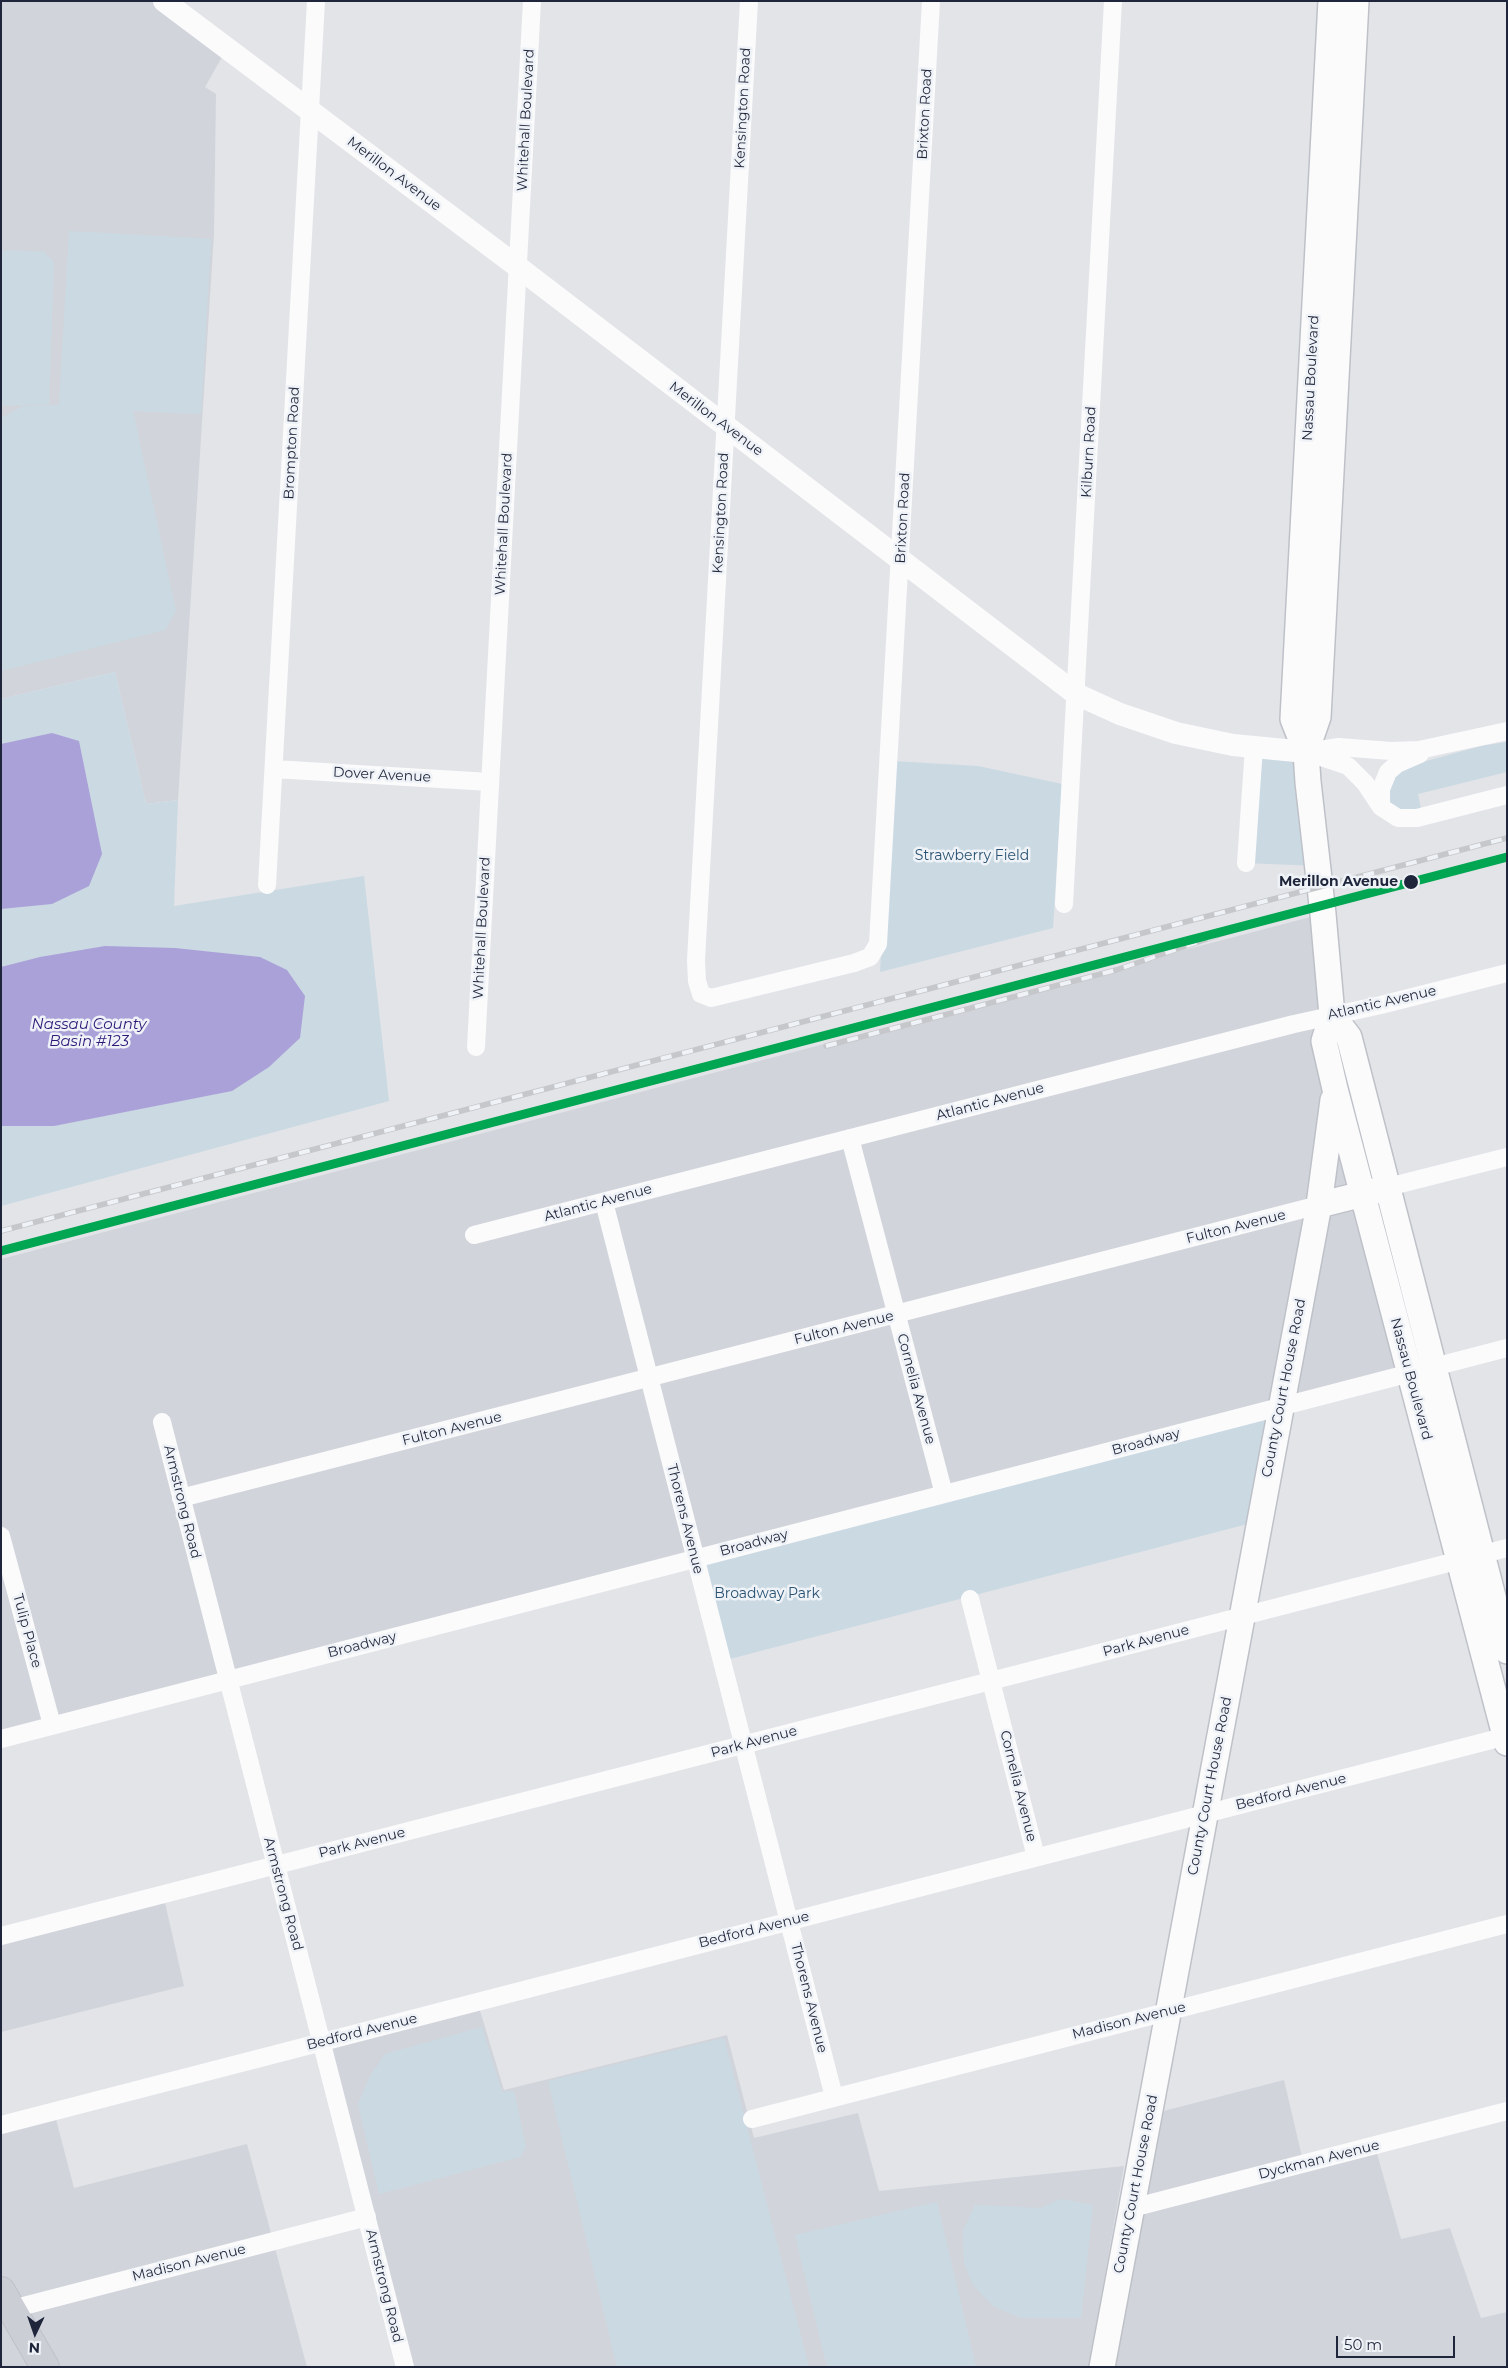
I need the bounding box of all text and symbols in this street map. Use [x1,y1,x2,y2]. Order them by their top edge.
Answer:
street label: Kensington Road [731,47,755,169]
street label: Whitehall Boulevard [514,48,538,192]
street label: Brixton Road [914,68,936,160]
street label: Merillon Avenue [344,133,444,215]
street label: Nassau Boulevard [1299,315,1323,441]
street label: Merillon Avenue [666,378,766,460]
street label: Brompton Road [281,386,303,500]
street label: Kilburn Road [1078,406,1100,498]
street label: Whitehall Boulevard [492,452,516,596]
street label: Kensington Road [709,452,733,574]
street label: Brixton Road [892,472,914,564]
street label: Dover Avenue [333,764,431,786]
park label: Strawberry Field [915,848,1029,864]
street label: Whitehall Boulevard [470,856,494,1000]
marker: Merillon Avenue [1402,873,1420,891]
place label: Merillon Avenue [1279,874,1398,890]
street label: Atlantic Avenue [1326,982,1438,1024]
water label: Nassau County Basin #123 [32,1016,146,1051]
street label: Atlantic Avenue [934,1080,1046,1124]
street label: Atlantic Avenue [542,1181,654,1225]
street label: Fulton Avenue [1185,1207,1287,1247]
street label: County Court House Road [1258,1297,1310,1479]
street label: Fulton Avenue [793,1308,895,1348]
street label: Nassau Boulevard [1387,1316,1435,1442]
street label: Cornelia Avenue [893,1332,939,1446]
street label: Fulton Avenue [401,1409,503,1449]
street label: Broadway [1110,1425,1182,1459]
street label: Armstrong Road [160,1443,204,1561]
street label: Thorens Avenue [663,1462,707,1576]
street label: Broadway [718,1526,790,1560]
park label: Broadway Park [714,1586,820,1602]
street label: Tulip Place [9,1592,45,1670]
street label: Park Avenue [1101,1621,1191,1661]
street label: Broadway [326,1628,398,1662]
street label: County Court House Road [1184,1695,1236,1877]
street label: Park Avenue [709,1722,799,1762]
street label: Cornelia Avenue [996,1729,1040,1843]
street label: Bedford Avenue [1234,1770,1348,1814]
street label: Park Avenue [317,1824,407,1862]
street label: Armstrong Road [260,1836,306,1952]
street label: Bedford Avenue [697,1908,811,1952]
street label: Thorens Avenue [787,1941,831,2055]
street label: Madison Avenue [1070,1999,1188,2043]
street label: Bedford Avenue [305,2010,419,2054]
street label: County Court House Road [1110,2093,1162,2275]
street label: Dyckman Avenue [1257,2137,1381,2183]
street label: Armstrong Road [362,2227,406,2345]
street label: Madison Avenue [130,2241,248,2285]
north arrow [10,2308,60,2358]
scale bar [1338,2326,1457,2358]
text: 50 m [1344,2335,1382,2354]
text: N [28,2339,40,2357]

